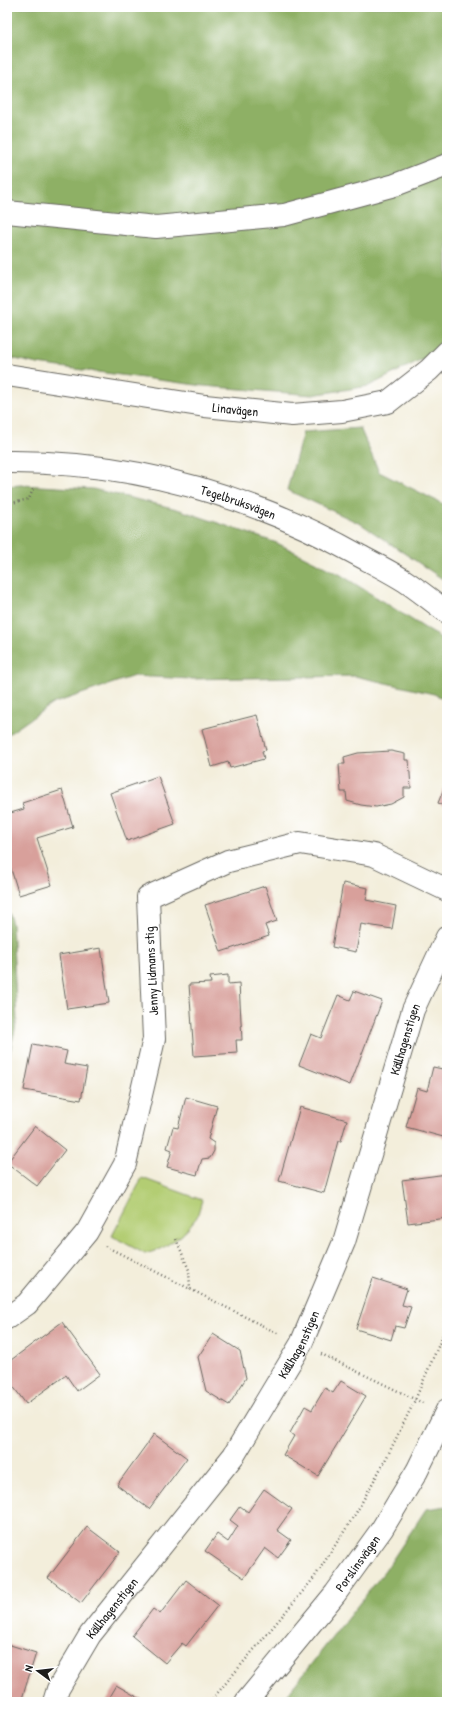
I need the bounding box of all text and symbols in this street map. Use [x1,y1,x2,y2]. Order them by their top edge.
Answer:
street label: Linavägen [212,398,259,420]
street label: Tegelbruksvägen [198,480,279,523]
street label: Jenny Lidmans stig [140,926,162,1016]
street label: Källhagenstigen [385,1000,424,1077]
street label: Källhagenstigen [273,1308,323,1382]
street label: Porslinsvägen [331,1531,384,1595]
street label: Källhagenstigen [81,1573,142,1643]
north arrow [18,1651,58,1691]
text: N [21,1664,36,1673]

